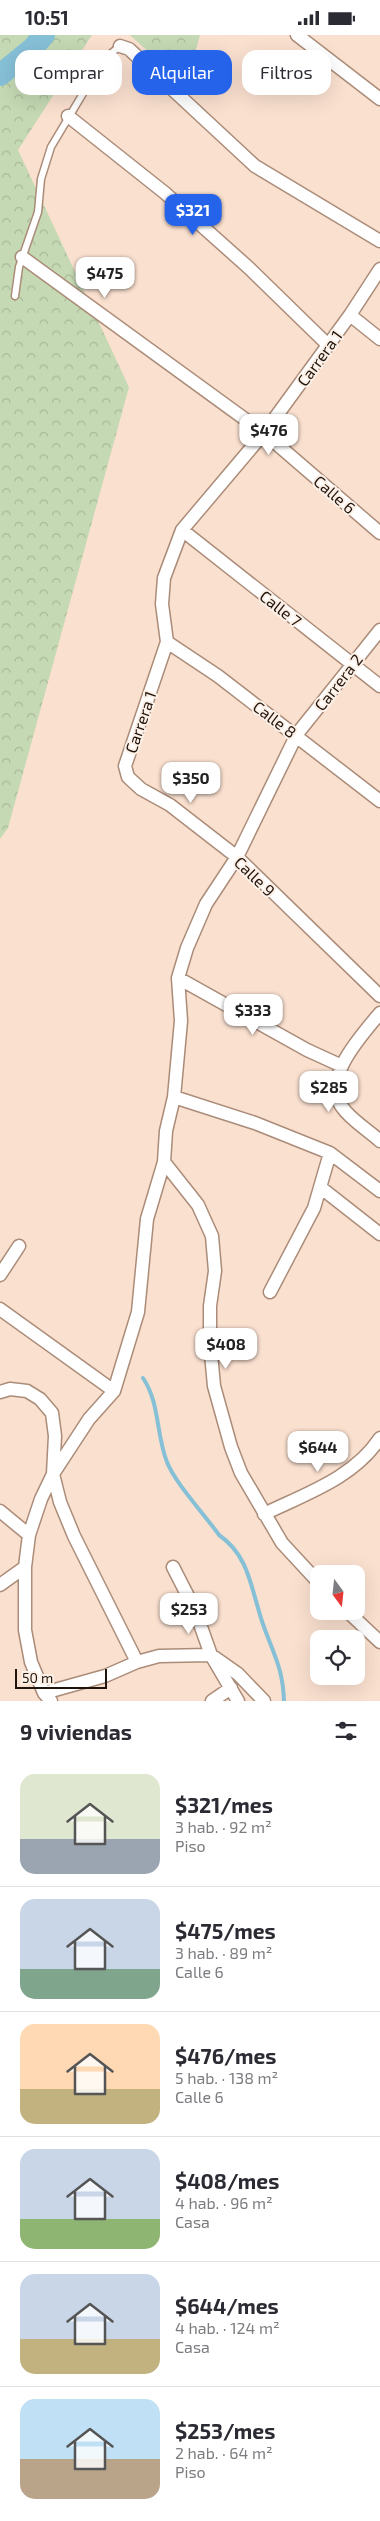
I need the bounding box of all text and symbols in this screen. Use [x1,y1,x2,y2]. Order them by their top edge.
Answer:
text: 10:51 [25,6,69,29]
chip: Comprar [15,50,122,95]
chip: Alquilar [132,50,232,95]
chip: Filtros [242,50,331,95]
pin: $321 [163,193,223,236]
text: $321 [176,200,210,219]
pin: $475 [75,257,135,299]
text: $475 [87,263,123,282]
street label: Carrera 1 [292,326,346,390]
pin: $476 [239,413,299,456]
text: $476 [250,420,288,439]
street label: Calle 6 [310,471,360,517]
street label: Calle 7 [256,586,306,630]
street label: Carrera 2 [310,650,366,714]
street label: Carrera 1 [121,689,159,755]
street label: Calle 8 [250,697,300,741]
pin: $350 [161,761,221,804]
text: $350 [172,768,210,787]
street label: Calle 9 [231,852,279,900]
pin: $333 [223,993,283,1036]
text: $333 [235,1000,271,1019]
pin: $285 [299,1071,359,1113]
text: $285 [310,1077,348,1096]
pin: $408 [196,1327,256,1370]
text: $408 [206,1334,246,1353]
pin: $644 [288,1431,348,1473]
text: $644 [298,1437,338,1456]
north arrow [310,1565,365,1620]
map controls [310,1565,365,1685]
pin: $253 [159,1593,219,1635]
text: $253 [171,1599,207,1618]
button: locate [310,1630,365,1685]
scale bar [15,1666,108,1689]
text: 50 m [22,1669,53,1686]
icon: filters [332,1717,360,1745]
text: 9 viviendas [20,1719,132,1744]
text: $321/mes [175,1792,273,1817]
icon: home [60,1794,120,1854]
text: 3 hab. · 92 m² [175,1817,272,1836]
text: Piso [175,1836,206,1855]
text: $475/mes [175,1918,276,1943]
icon: home [60,1919,120,1979]
text: 3 hab. · 89 m² [175,1943,272,1962]
text: Calle 6 [175,1962,224,1981]
text: $476/mes [175,2043,276,2068]
icon: home [60,2044,120,2104]
text: 5 hab. · 138 m² [175,2068,278,2087]
text: Calle 6 [175,2087,224,2106]
text: $408/mes [175,2168,279,2193]
icon: home [60,2169,120,2229]
text: 4 hab. · 96 m² [175,2193,273,2212]
text: Casa [175,2212,210,2231]
text: $644/mes [175,2293,279,2318]
icon: home [60,2294,120,2354]
text: 4 hab. · 124 m² [175,2318,280,2337]
text: Casa [175,2337,210,2356]
text: $253/mes [175,2418,275,2443]
icon: home [60,2419,120,2479]
text: 2 hab. · 64 m² [175,2443,273,2462]
text: Piso [175,2462,206,2481]

